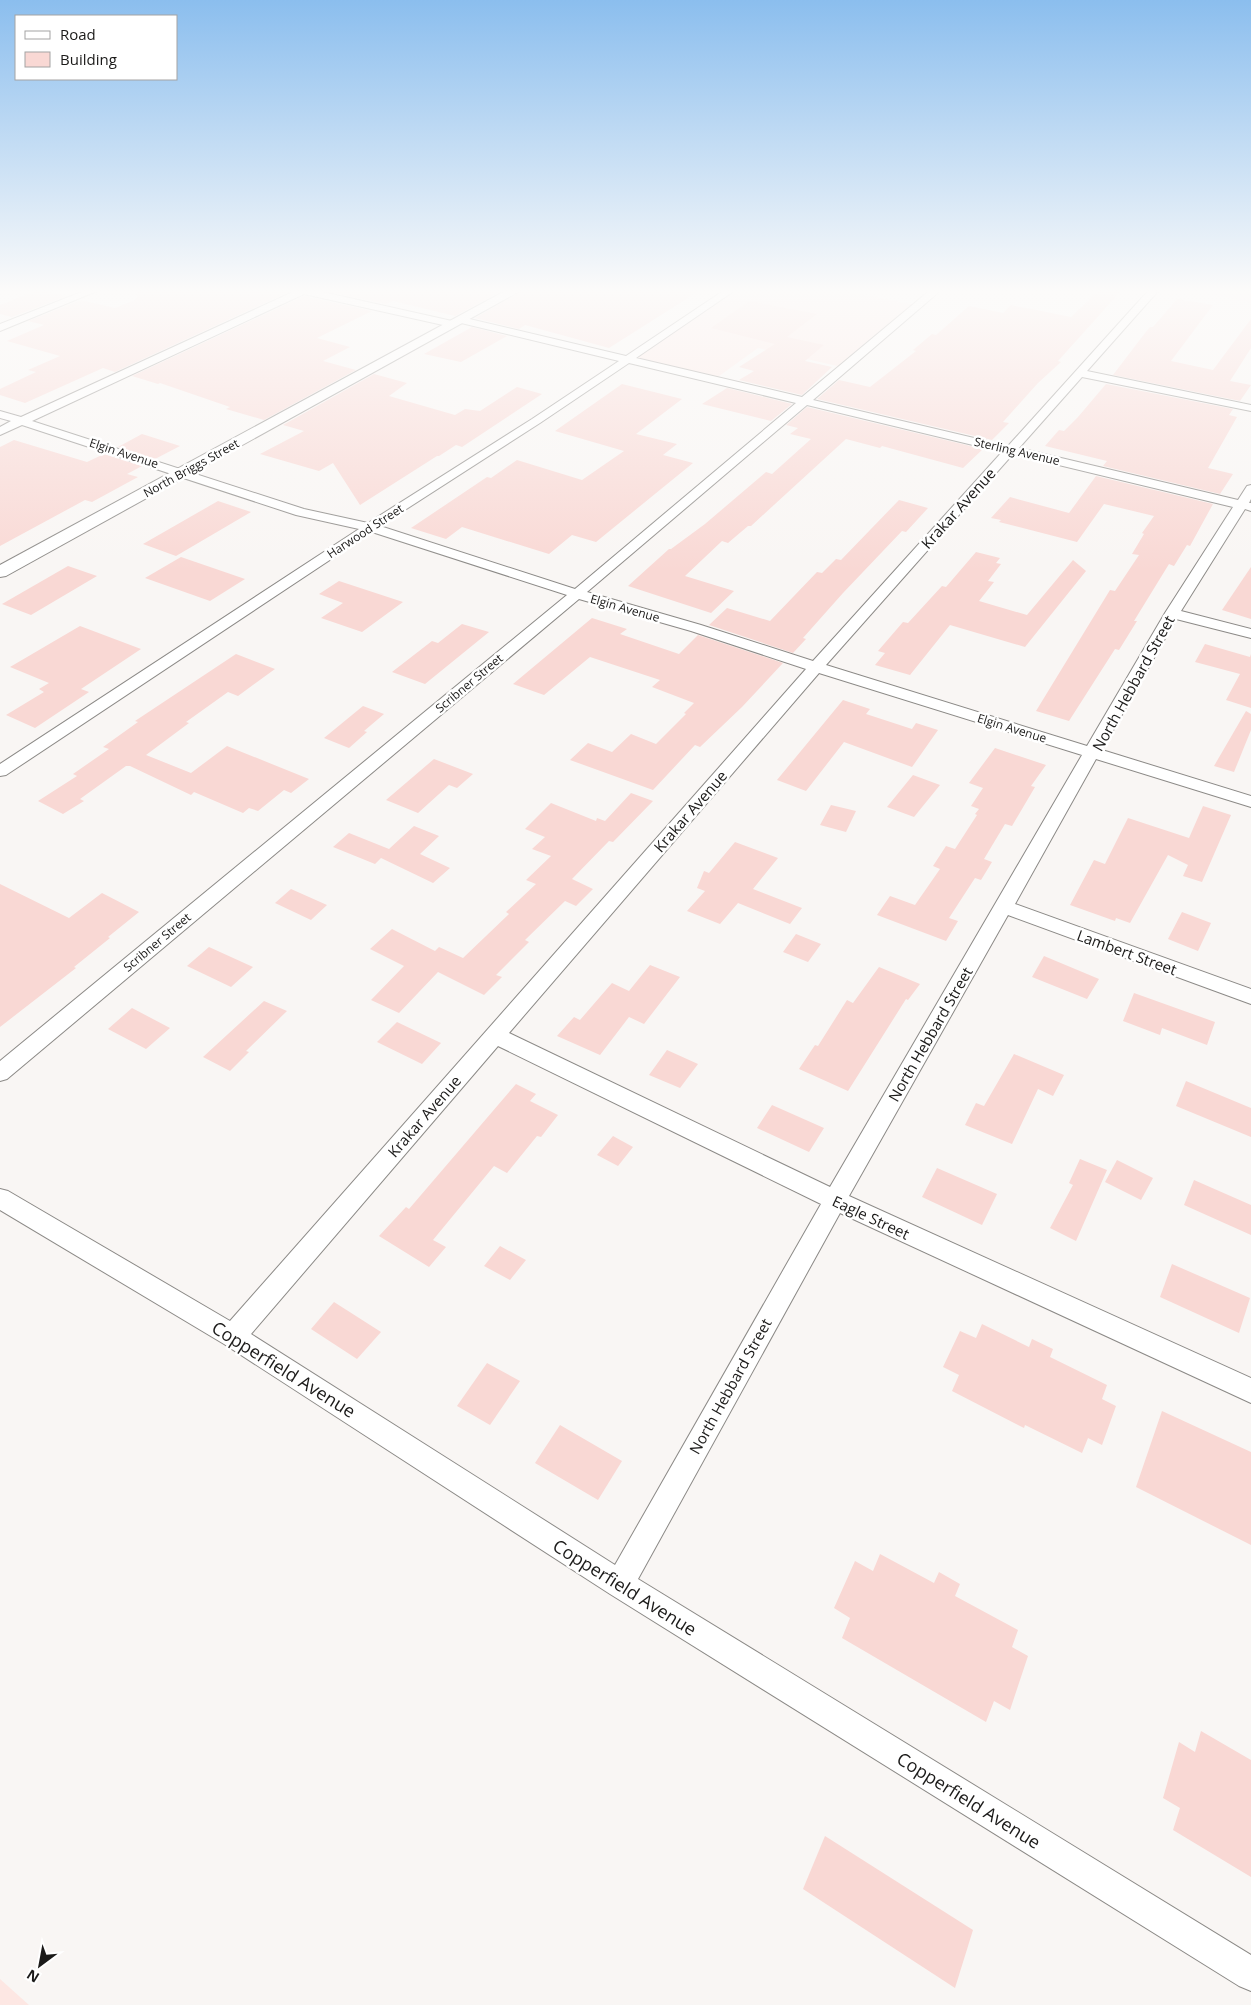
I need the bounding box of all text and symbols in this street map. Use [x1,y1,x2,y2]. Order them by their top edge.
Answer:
legend [15,15,178,80]
text: Road [60,24,96,44]
text: Building [60,49,117,69]
street label: Sterling Avenue [973,433,1062,469]
street label: Elgin Avenue [87,434,161,472]
street label: North Briggs Street [140,435,242,501]
street label: Krakar Avenue [916,463,1000,553]
street label: Harwood Street [323,500,407,562]
street label: Elgin Avenue [588,590,662,626]
street label: North Hebbard Street [1087,612,1179,754]
street label: Scribner Street [432,650,506,716]
street label: Elgin Avenue [975,709,1049,747]
street label: Krakar Avenue [649,766,731,856]
street label: Scribner Street [120,909,194,975]
street label: Lambert Street [1074,925,1180,979]
street label: North Hebbard Street [883,963,977,1105]
street label: Krakar Avenue [383,1071,465,1161]
street label: Eagle Street [829,1190,913,1244]
street label: Copperfield Avenue [208,1315,360,1423]
street label: North Hebbard Street [684,1315,776,1457]
street label: Copperfield Avenue [549,1533,701,1641]
street label: Copperfield Avenue [893,1746,1045,1854]
north arrow [15,1940,65,1990]
text: N [23,1965,43,1988]

